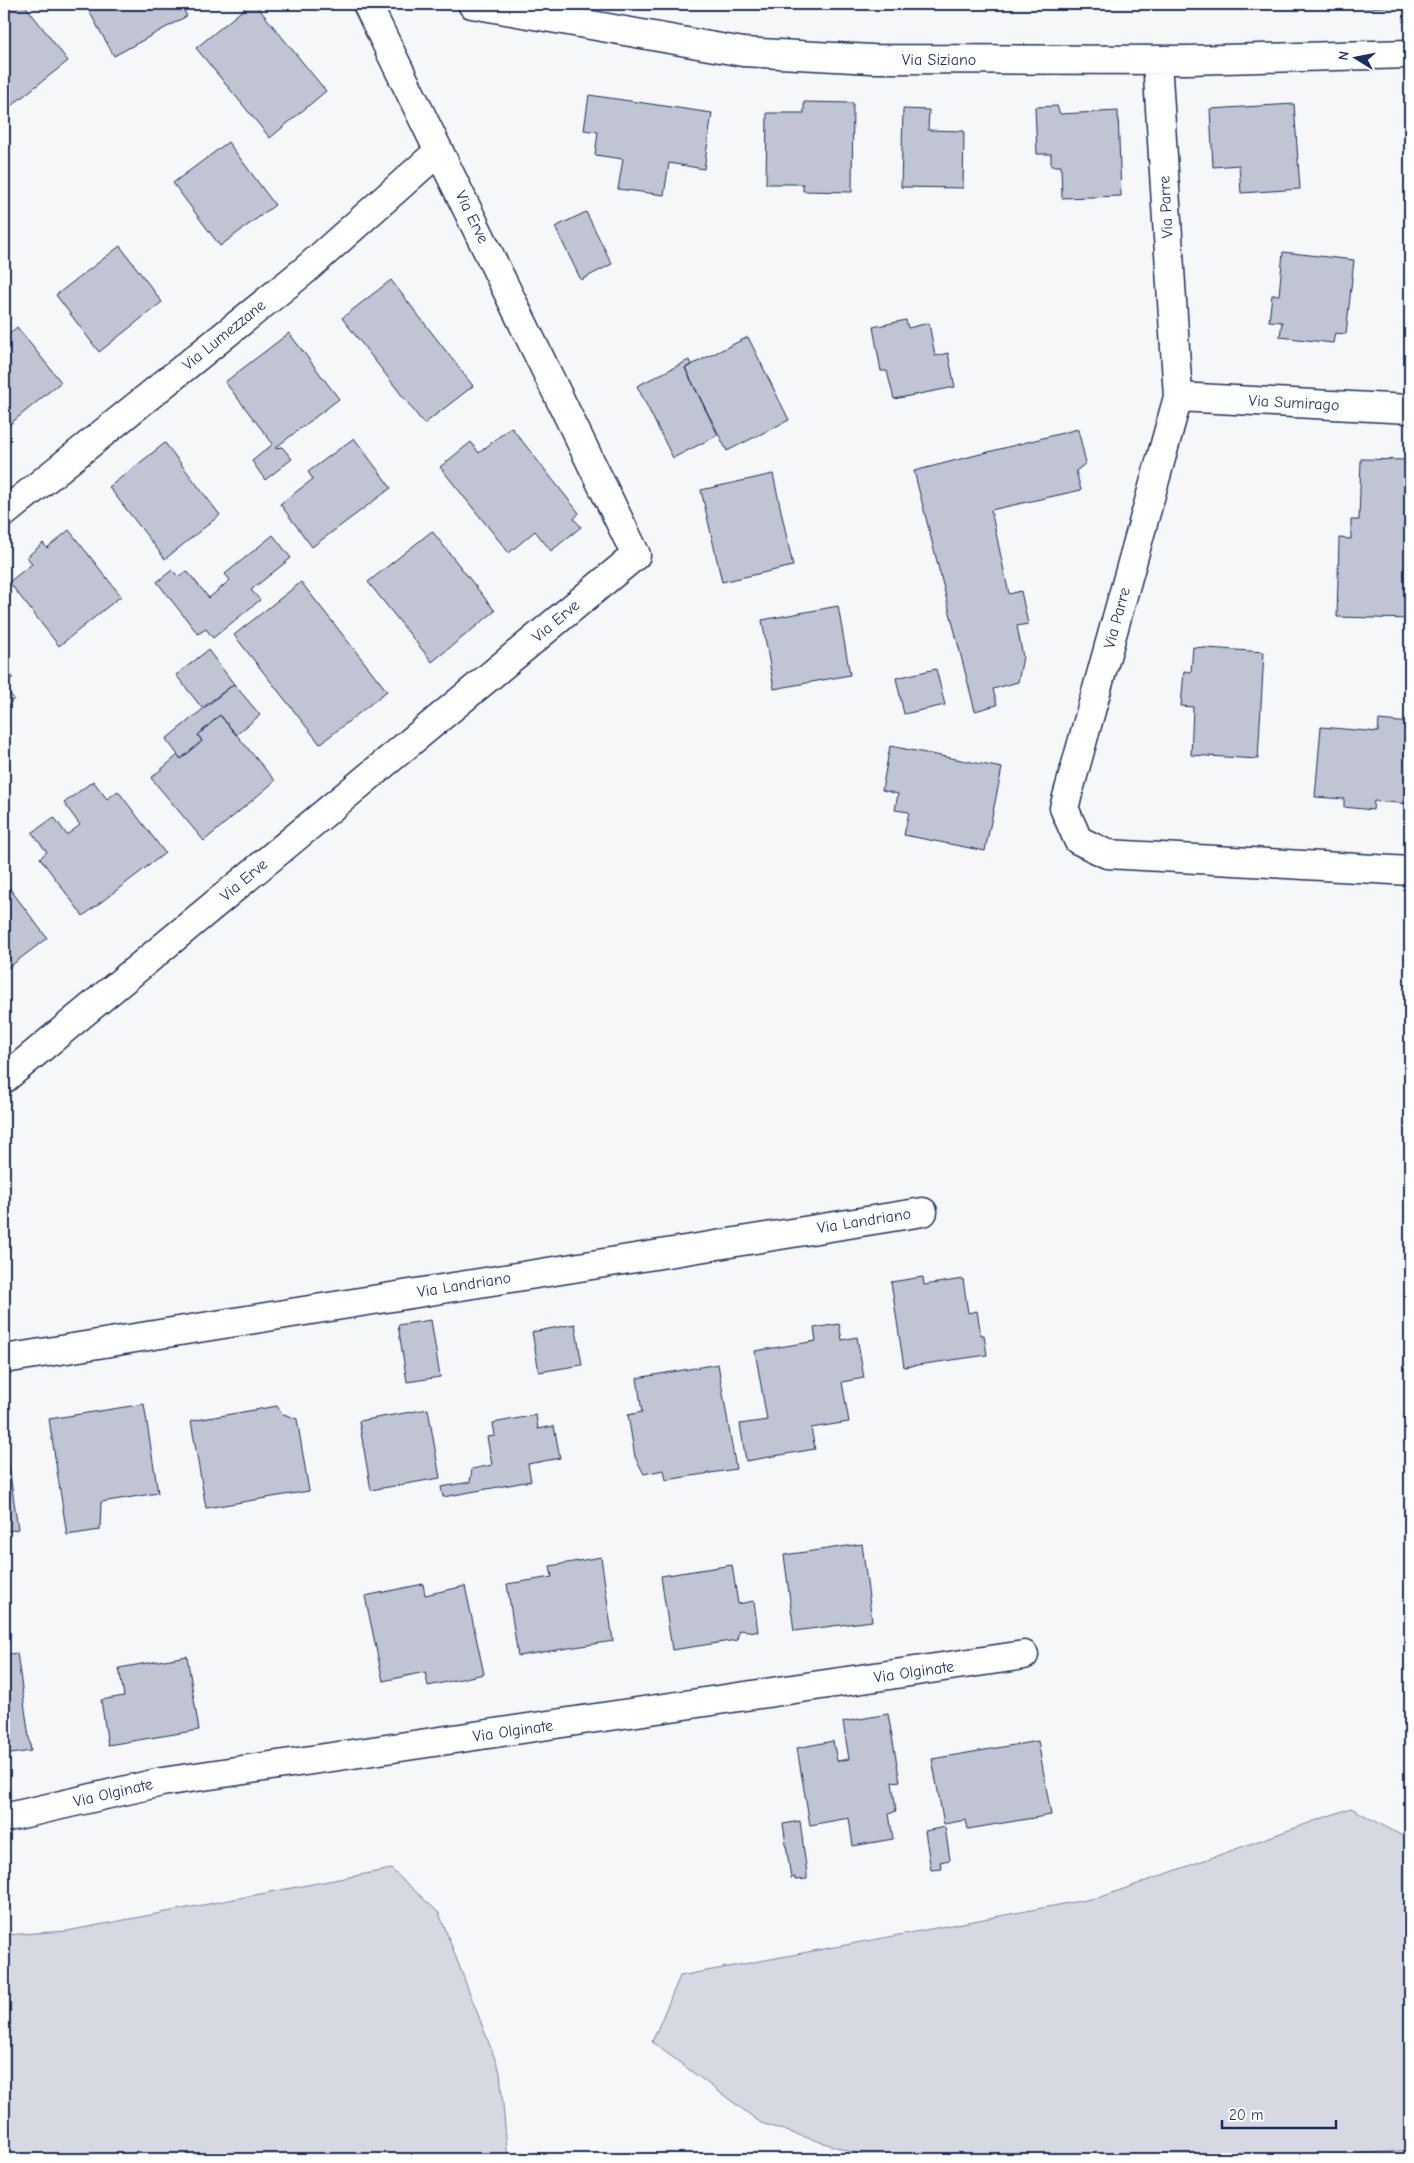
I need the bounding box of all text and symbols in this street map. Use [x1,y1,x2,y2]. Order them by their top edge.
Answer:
north arrow [1332,32,1382,82]
text: N [1335,50,1353,62]
street label: Via Siziano [902,51,976,69]
street label: Via Parre [1155,175,1177,239]
street label: Via Erve [452,188,492,246]
street label: Via Lumezzane [179,296,269,374]
street label: Via Sumirago [1248,392,1340,414]
street label: Via Parre [1100,585,1134,651]
street label: Via Erve [529,596,583,646]
street label: Via Erve [217,855,271,905]
street label: Via Landriano [816,1205,912,1237]
street label: Via Landriano [416,1269,512,1301]
street label: Via Olginate [873,1657,955,1687]
street label: Via Olginate [472,1716,554,1746]
street label: Via Olginate [72,1775,154,1811]
scale bar [1222,2098,1335,2130]
text: 20 m [1229,2106,1263,2124]

